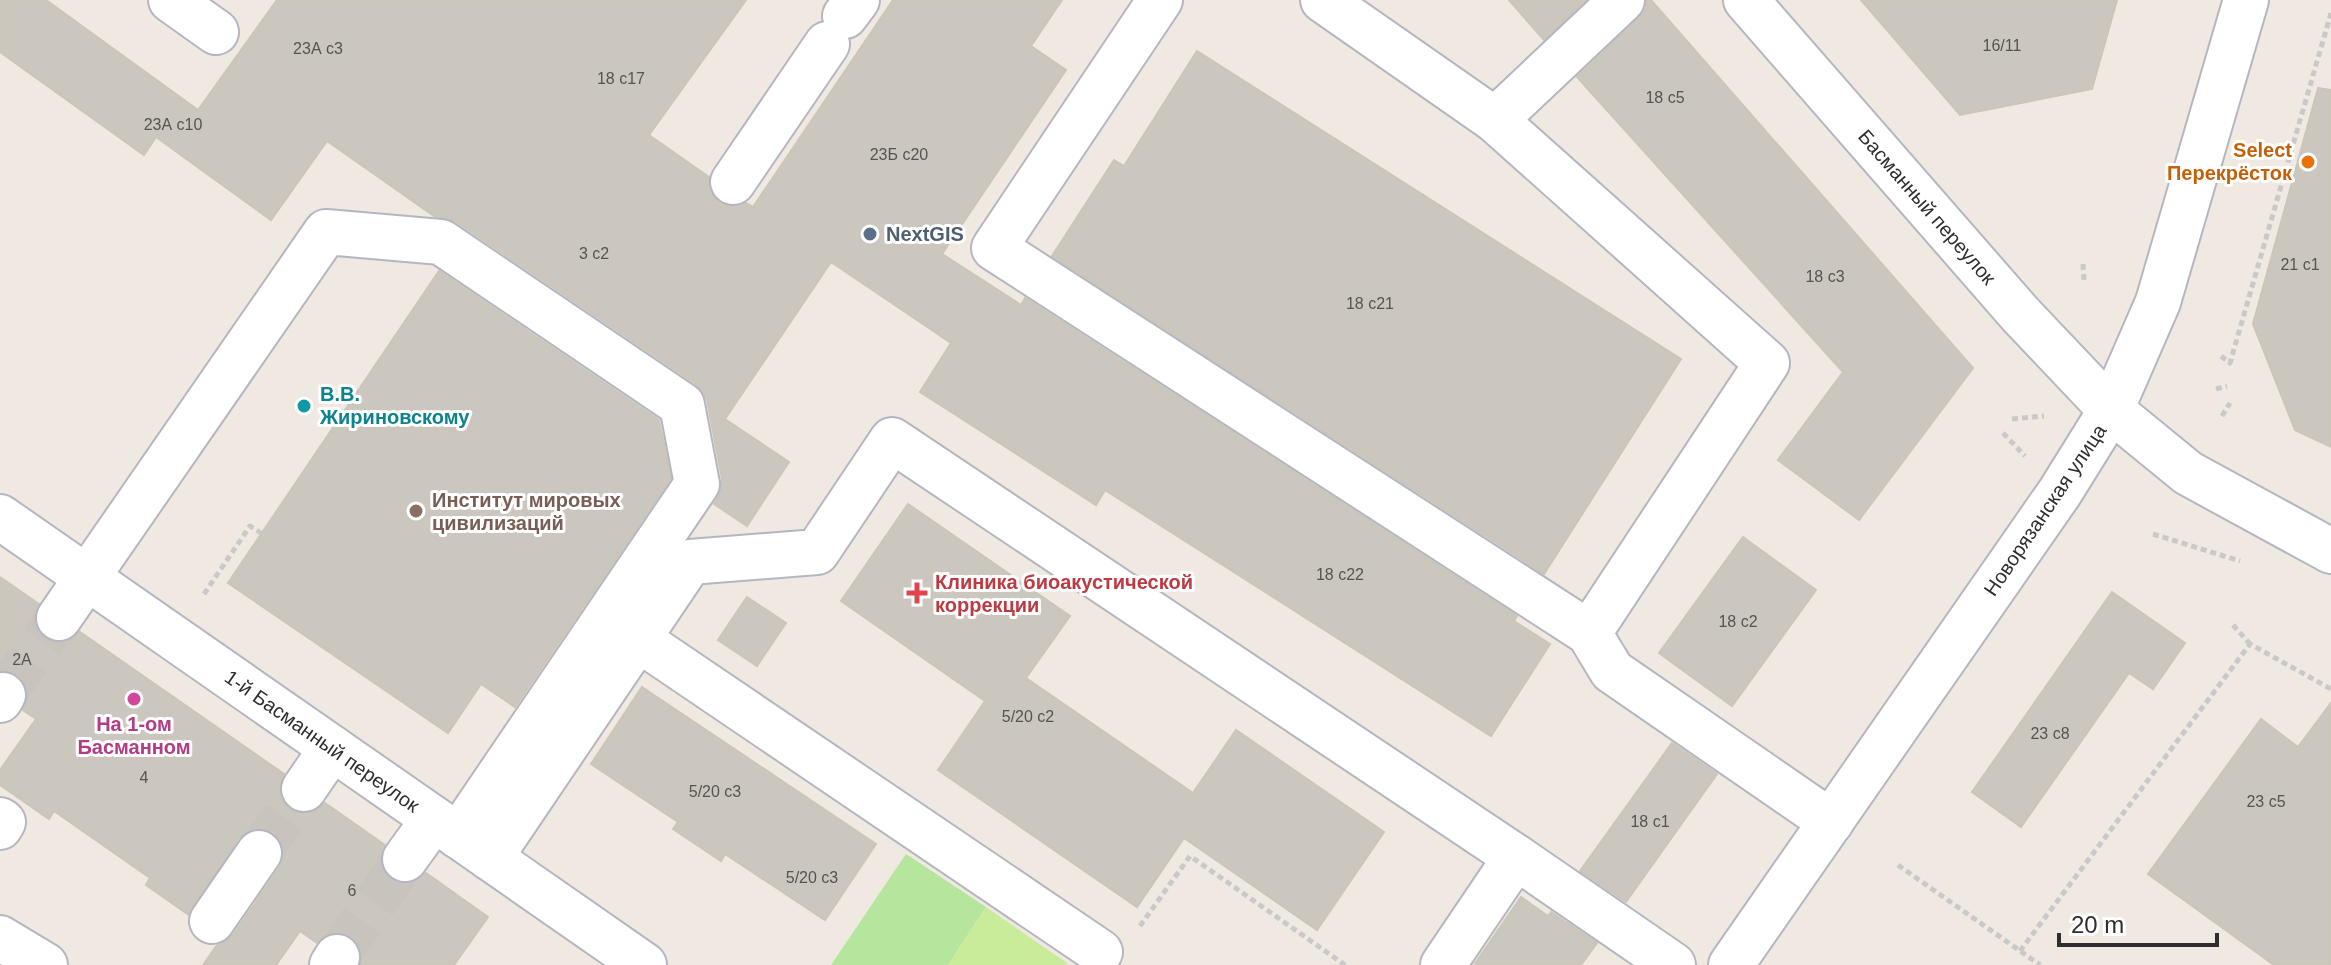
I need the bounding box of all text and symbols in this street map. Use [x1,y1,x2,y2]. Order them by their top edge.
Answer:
house number: 16/11 [1983,37,2022,54]
house number: 23А с3 [293,40,343,57]
house number: 18 с17 [597,70,645,87]
house number: 18 с5 [1645,89,1685,106]
house number: 23А с10 [144,116,202,133]
street label: Басманный переулок [1854,125,2000,289]
place label: Select Перекрёсток [2167,139,2293,184]
house number: 23Б с20 [870,146,928,163]
marker: Select Перекрёсток [2299,153,2317,171]
place label: NextGIS [886,223,964,245]
marker: NextGIS [861,225,879,243]
house number: 3 с2 [579,245,609,262]
house number: 21 с1 [2280,256,2320,273]
house number: 18 с3 [1805,268,1845,285]
house number: 18 с21 [1346,295,1394,312]
place label: В.В. Жириновскому [319,383,470,428]
marker: В.В. Жириновскому [295,397,313,415]
street label: Новорязанская улица [1979,419,2111,600]
place label: Институт мировых цивилизаций [432,489,621,534]
marker: Институт мировых цивилизаций [407,502,425,520]
house number: 18 с22 [1316,566,1364,583]
place label: Клиника биоакустической коррекции [935,571,1193,616]
marker: Клиника биоакустической коррекции [906,582,928,604]
house number: 18 с2 [1718,613,1758,630]
house number: 2А [12,651,32,668]
street label: 1-й Басманный переулок [221,665,424,817]
marker: На 1-ом Басманном [125,690,143,708]
house number: 5/20 с2 [1002,708,1054,725]
place label: На 1-ом Басманном [77,713,191,758]
house number: 23 с8 [2030,725,2070,742]
house number: 4 [140,769,149,786]
house number: 5/20 с3 [689,783,741,800]
house number: 23 с5 [2246,793,2286,810]
house number: 18 с1 [1630,813,1670,830]
house number: 5/20 с3 [786,869,838,886]
house number: 6 [348,882,357,899]
scale bar [2059,897,2217,947]
text: 20 m [2071,911,2124,938]

